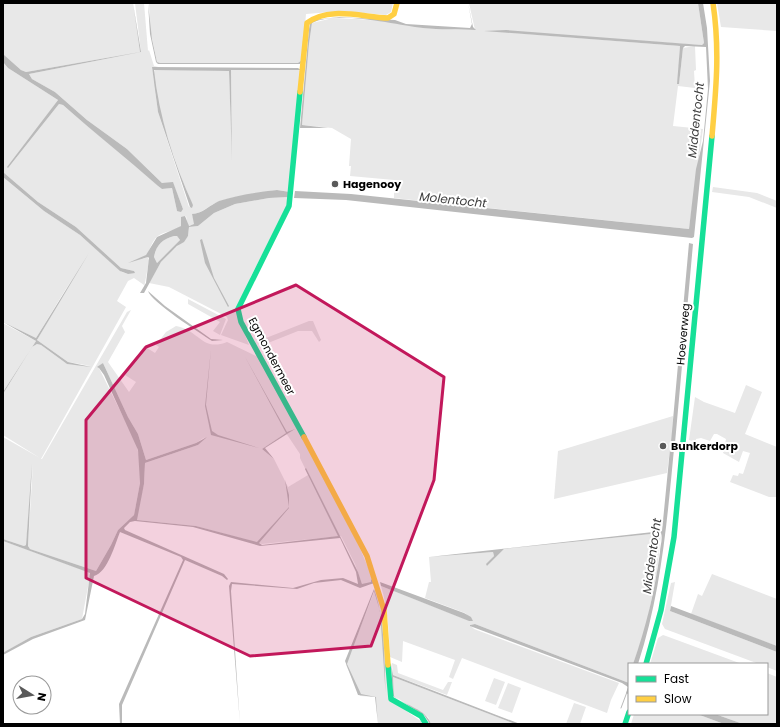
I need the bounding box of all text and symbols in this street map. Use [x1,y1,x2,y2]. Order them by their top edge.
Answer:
water label: Middentocht [683,81,708,159]
place label: Hagenooy [343,176,401,192]
marker: Hagenooy [330,179,340,189]
water label: Molentocht [419,188,488,212]
street label: Hoeverweg [672,302,694,366]
street label: Egmondermeer [245,314,299,398]
place label: Bunkerdorp [671,438,739,454]
marker: Bunkerdorp [658,441,668,451]
water label: Middentocht [638,516,665,595]
legend [628,663,768,715]
text: Fast [664,670,689,687]
north arrow [12,675,52,715]
text: Slow [664,690,692,707]
text: N [33,691,50,702]

